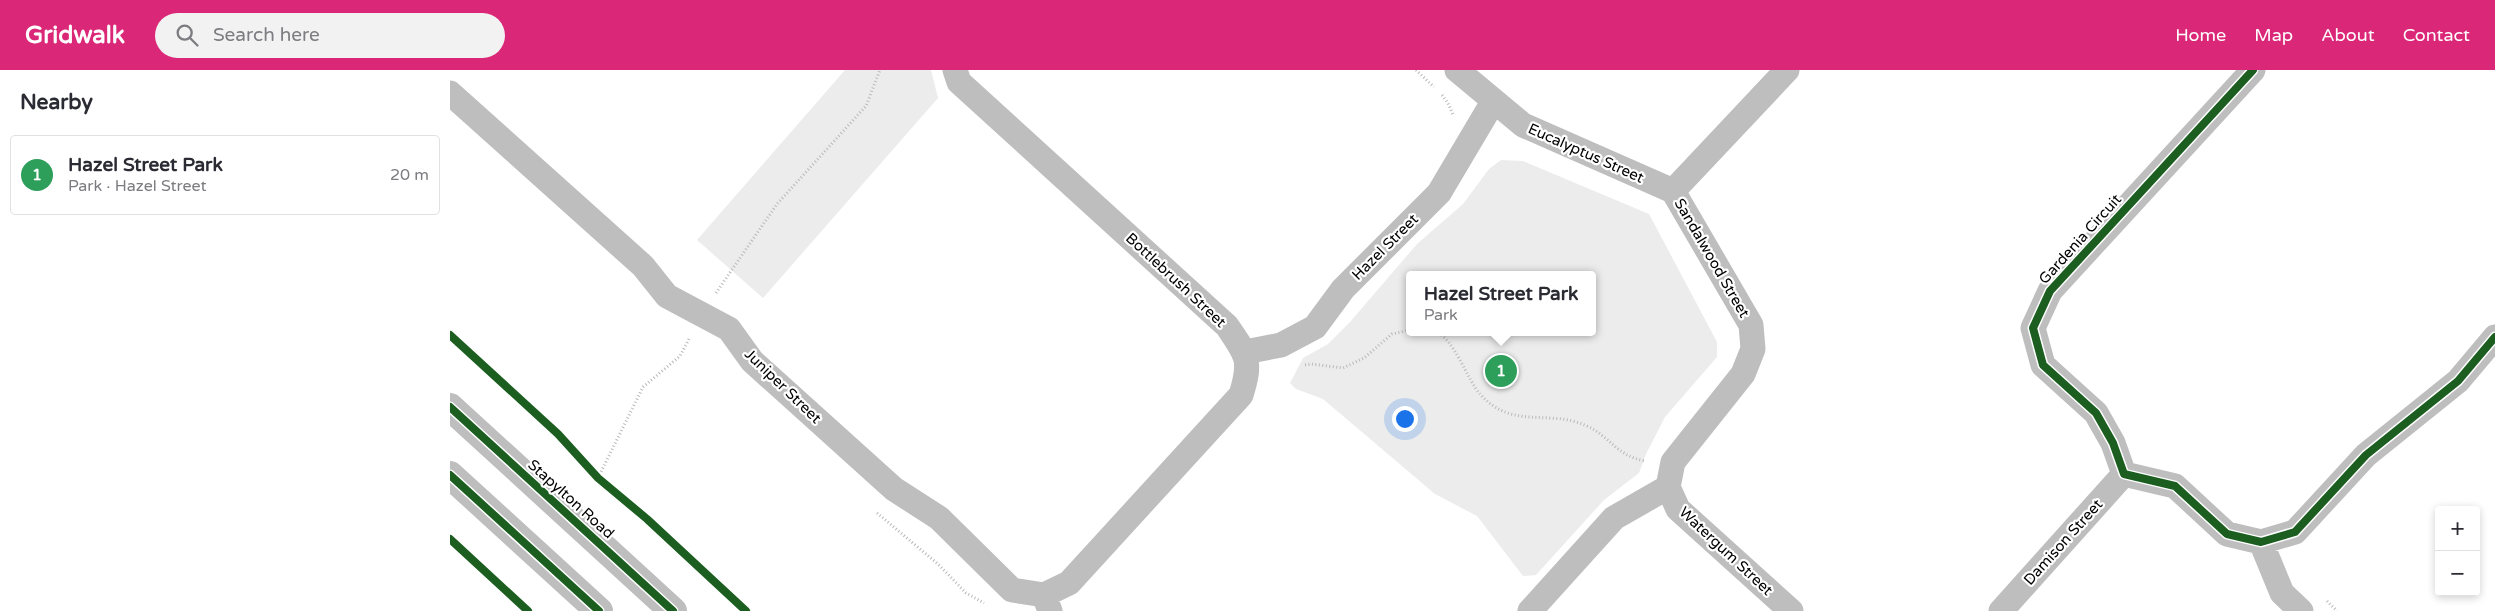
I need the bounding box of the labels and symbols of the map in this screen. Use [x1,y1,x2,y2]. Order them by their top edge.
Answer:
street label: Eucalyptus Street [1525,119,1647,187]
street label: Gardenia Circuit [2035,190,2125,288]
street label: Sandalwood Street [1671,195,1754,321]
street label: Hazel Street [1348,210,1422,284]
street label: Bottlebrush Street [1122,229,1230,331]
street label: Juniper Street [741,345,825,427]
pin: 1 [1485,352,1517,390]
your location [1392,406,1418,432]
street label: Stapylton Road [524,456,618,542]
street label: Damison Street [2020,495,2106,589]
street label: Watergum Street [1675,503,1777,599]

